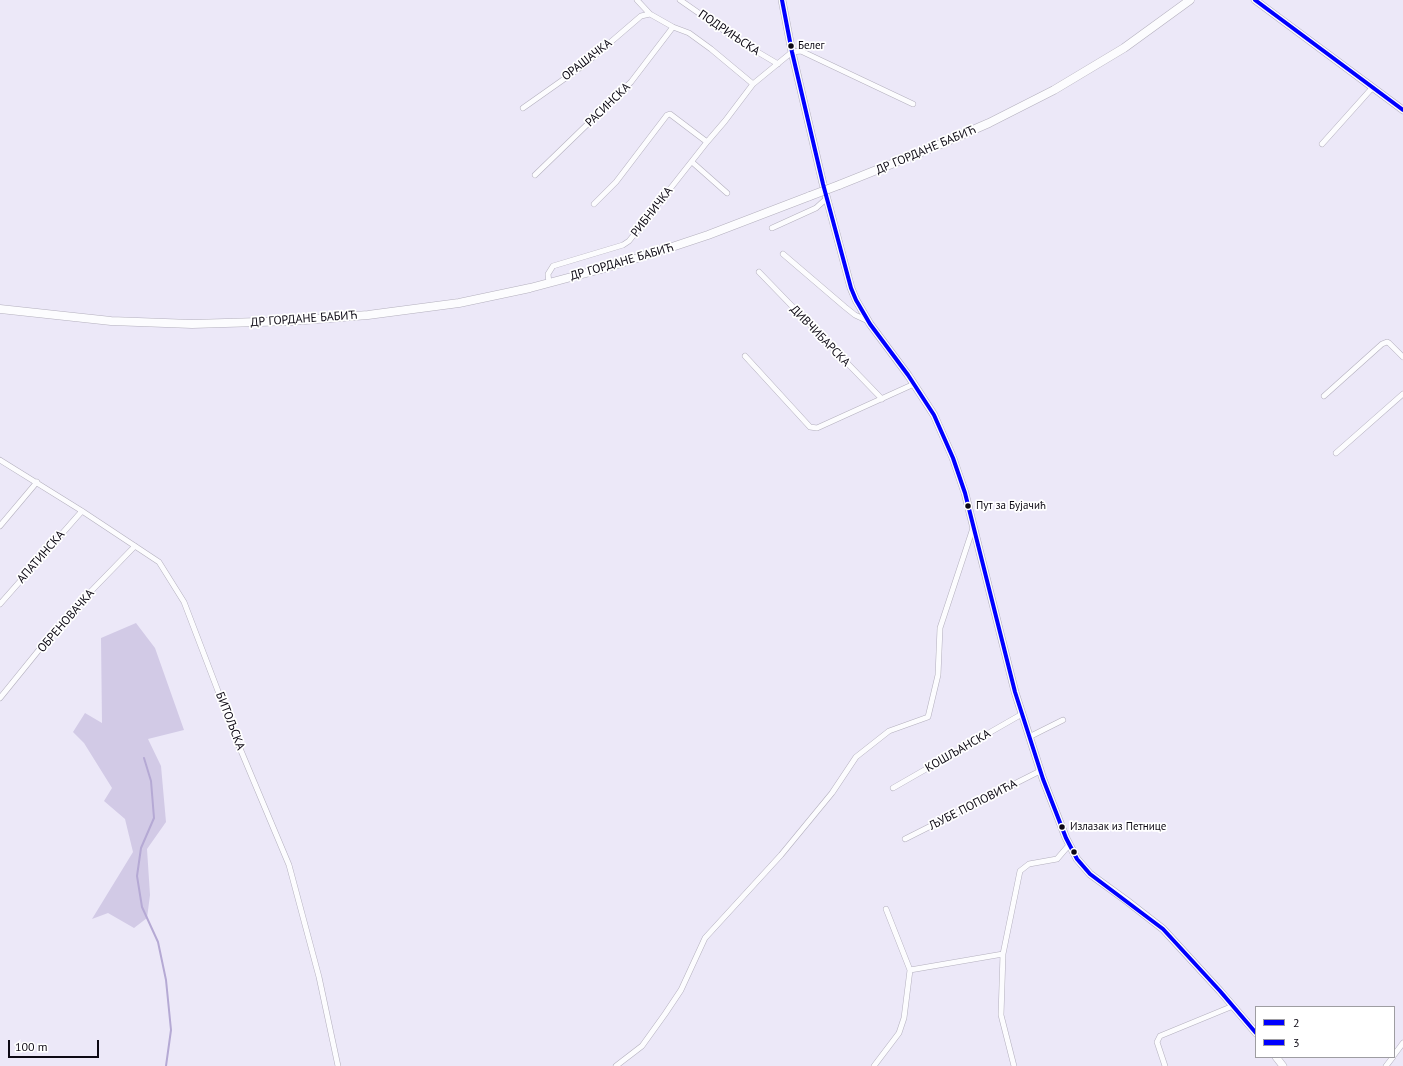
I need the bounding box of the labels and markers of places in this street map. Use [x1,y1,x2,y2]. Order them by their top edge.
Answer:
place label: Белег [798,39,825,53]
marker: Белег [786,41,796,51]
place label: Пут за Бујачић [976,499,1046,513]
marker: Пут за Бујачић [963,501,973,511]
place label: Излазак из Петнице [1070,820,1166,834]
marker: Излазак из Петнице [1057,822,1067,832]
unlabelled marker [1069,847,1079,857]

